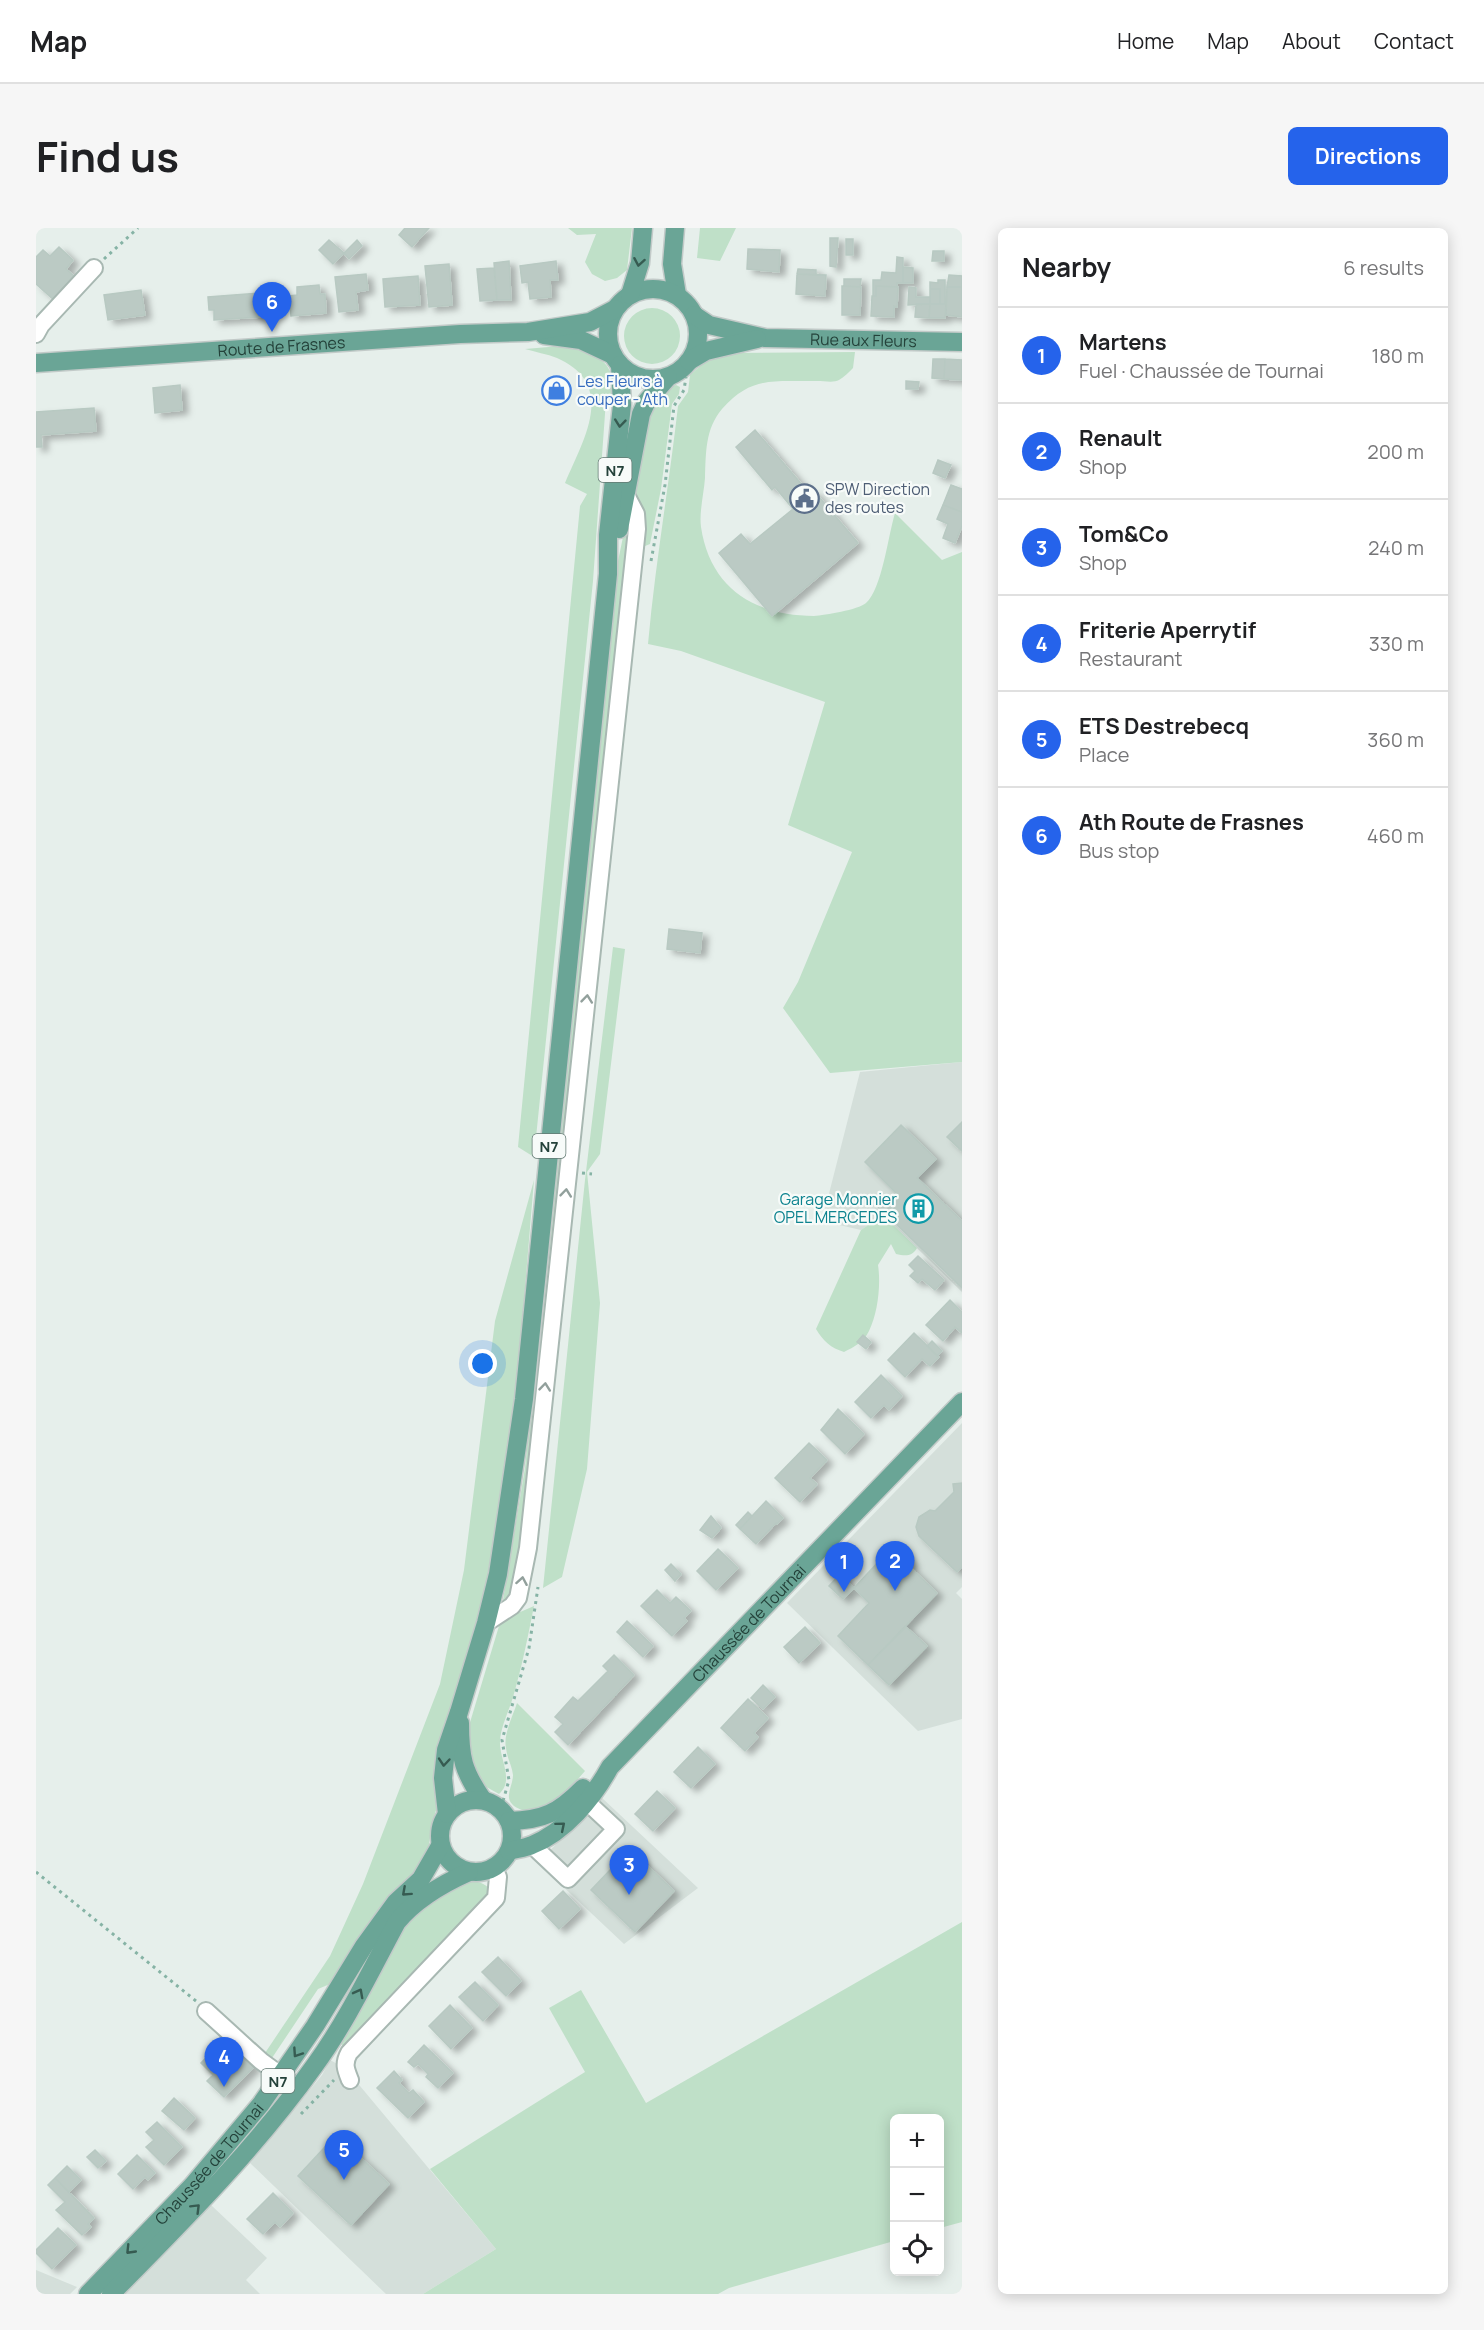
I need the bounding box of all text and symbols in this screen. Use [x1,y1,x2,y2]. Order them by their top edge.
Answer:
text: Map [30,22,87,60]
text: Home [1117,27,1174,55]
text: Map [1207,27,1249,55]
text: About [1282,27,1341,55]
text: Contact [1374,27,1454,55]
text: Find us [36,127,179,185]
button: Directions [1288,127,1448,185]
text: Nearby [1022,249,1111,285]
text: 6 results [1343,254,1424,281]
one-way arrow [633,257,646,267]
pin: 6 [252,282,292,332]
text: Martens [1079,327,1167,357]
street label: Rue aux Fleurs [810,328,917,352]
street label: Route de Frasnes [217,331,346,362]
text: 1 [1037,342,1046,369]
text: 180 m [1371,342,1424,369]
text: Fuel · Chaussée de Tournai [1079,357,1324,384]
place label: Les Fleurs à couper - Ath [577,370,668,410]
shop icon: Les Fleurs à couper - Ath [540,374,572,406]
one-way arrow [614,419,627,428]
text: Renault [1079,423,1162,453]
text: 2 [1036,438,1047,465]
text: 200 m [1367,438,1424,465]
text: Shop [1079,453,1127,480]
road number: N7 [598,458,632,482]
place label: SPW Direction des routes [825,478,930,518]
public building icon: SPW Direction des routes [788,482,820,514]
text: Tom&Co [1079,519,1169,549]
text: 3 [1036,534,1047,561]
text: 240 m [1368,534,1424,561]
text: Shop [1079,549,1127,576]
text: Friterie Aperrytif [1079,615,1256,645]
text: 4 [1035,630,1048,657]
text: 330 m [1369,630,1424,657]
text: Restaurant [1079,645,1183,672]
text: ETS Destrebecq [1079,711,1249,741]
text: 5 [1036,726,1047,753]
text: 360 m [1367,726,1424,753]
text: Place [1079,741,1129,768]
text: Ath Route de Frasnes [1079,807,1304,837]
text: 6 [1035,822,1048,849]
text: 460 m [1367,822,1424,849]
text: Bus stop [1079,837,1159,864]
one-way arrow [580,995,593,1004]
road number: N7 [532,1134,566,1158]
place label: Garage Monnier OPEL MERCEDES [774,1188,897,1228]
one-way arrow [559,1189,572,1198]
building icon: Garage Monnier OPEL MERCEDES [902,1192,934,1224]
your location [468,1349,497,1378]
one-way arrow [538,1382,551,1391]
pin: 1 [824,1542,864,1592]
pin: 2 [876,1542,914,1591]
street label: Chaussée de Tournai [687,1560,811,1687]
one-way arrow [515,1576,528,1586]
one-way arrow [438,1757,451,1767]
one-way arrow [554,1822,565,1833]
pin: 3 [610,1846,648,1895]
one-way arrow [402,1885,413,1896]
one-way arrow [352,1988,363,1999]
pin: 4 [204,2038,243,2087]
one-way arrow [293,2047,304,2058]
road number: N7 [262,2069,294,2093]
street label: Chaussée de Tournai [150,2098,268,2229]
map controls [890,2114,944,2276]
button: + [890,2114,944,2168]
pin: 5 [324,2130,364,2180]
button: − [890,2168,944,2222]
one-way arrow [189,2204,200,2215]
button: locate [890,2222,944,2276]
one-way arrow [127,2242,138,2253]

